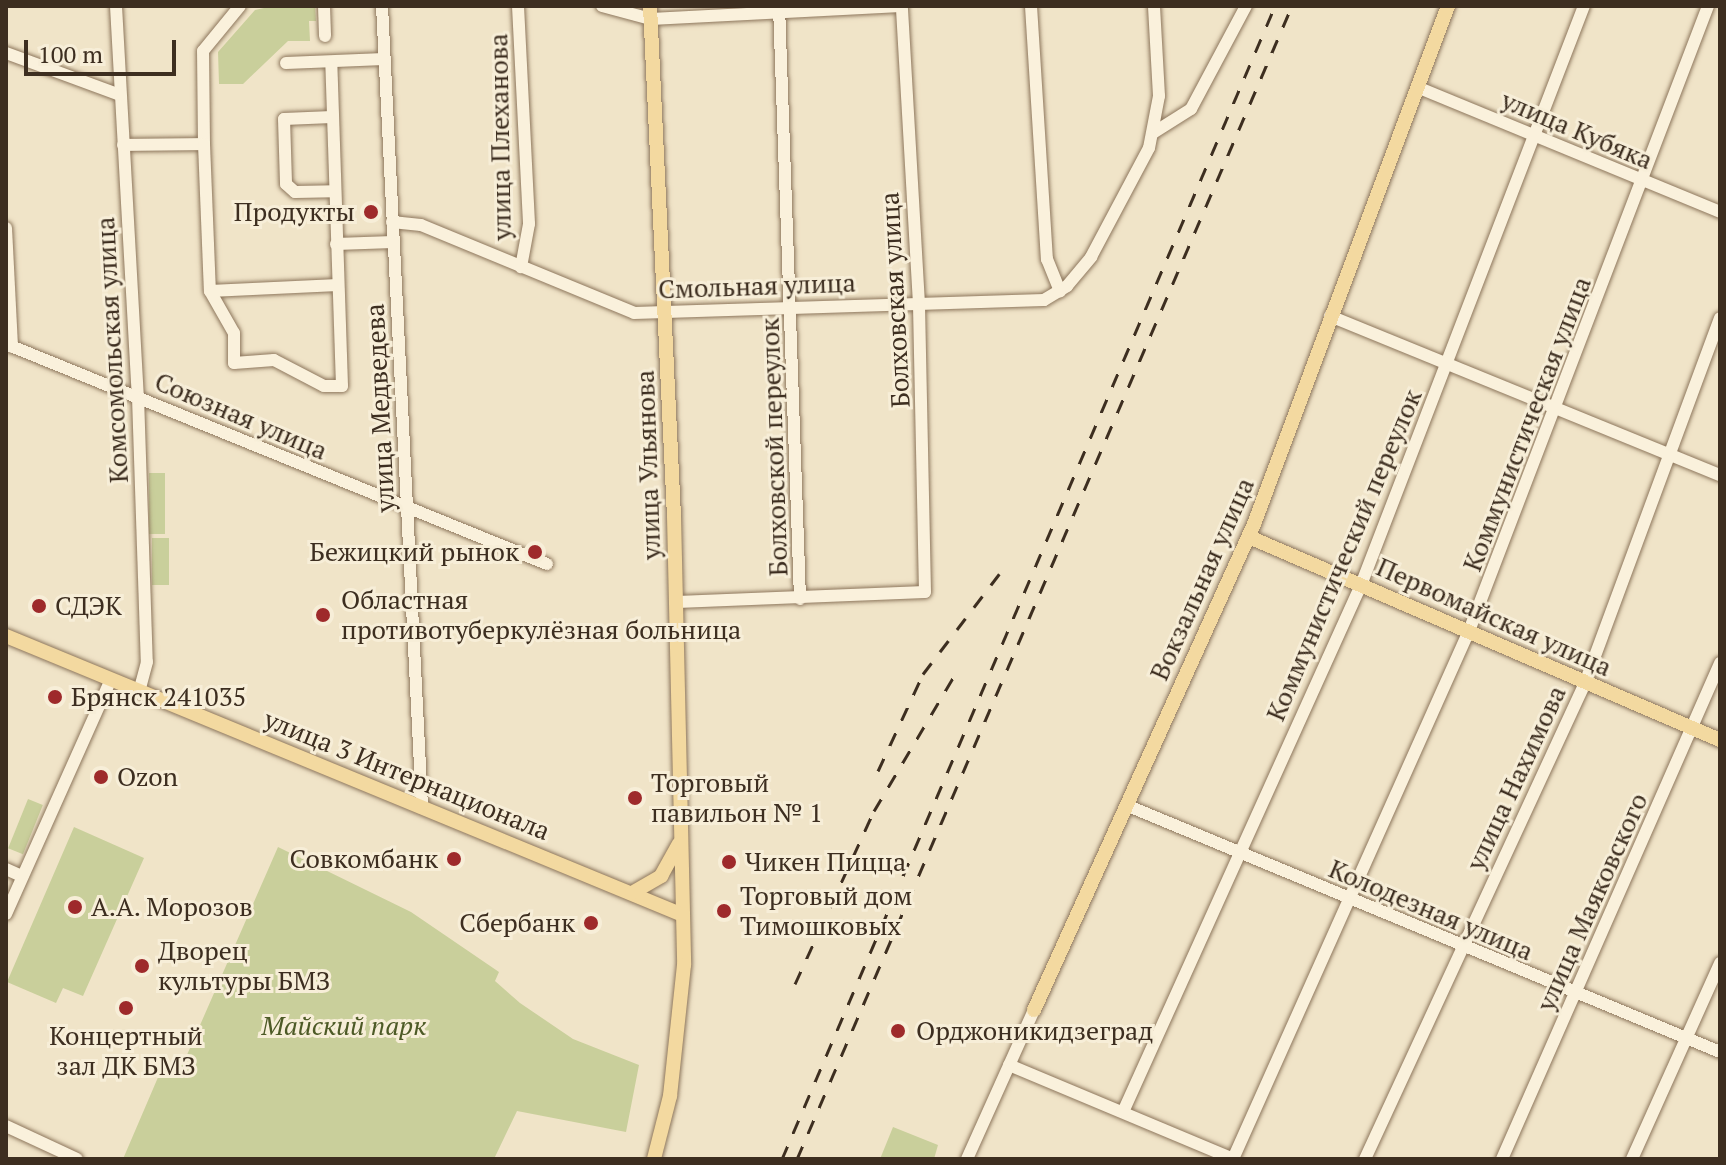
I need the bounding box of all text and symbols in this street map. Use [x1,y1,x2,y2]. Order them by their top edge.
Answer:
scale bar [28,24,180,74]
street label: улица Плеханова [483,33,517,241]
text: 100 m [38,38,103,70]
street label: улица Кубяка [1497,84,1657,176]
street label: Болховская улица [874,191,916,409]
place label: Продукты [234,196,355,228]
marker: Продукты [362,203,380,221]
street label: Комсомольская улица [89,216,135,484]
street label: Смольная улица [658,267,856,305]
street label: Коммунистическая улица [1456,273,1598,575]
street label: улица Медведева [359,303,401,513]
street label: Болховской переулок [754,317,794,577]
street label: Союзная улица [150,366,332,466]
street label: улица Ульянова [629,369,667,561]
street label: Коммунистический переулок [1260,385,1428,725]
street label: Вокзальная улица [1143,473,1261,685]
place label: Бежицкий рынок [309,536,519,568]
marker: Бежицкий рынок [526,543,544,561]
street label: Первомайская улица [1372,551,1616,683]
place label: Областная противотуберкулёзная больница [341,584,741,646]
place label: СДЭК [55,590,122,622]
marker: СДЭК [30,597,48,615]
marker: Областная противотуберкулёзная больница [312,604,334,626]
place label: Брянск 241035 [71,681,246,713]
street label: улица Нахимова [1460,681,1572,875]
marker: Брянск 241035 [46,688,64,706]
street label: улица 3 Интернационала [260,703,554,847]
place label: Ozon [117,761,178,793]
place label: Торговый павильон № 1 [651,767,823,828]
marker: Ozon [92,768,110,786]
street label: улица Маяковского [1530,788,1654,1016]
marker: Торговый павильон № 1 [626,789,644,807]
place label: Совкомбанк [289,843,438,875]
place label: Чикен Пицца [745,846,906,878]
marker: Совкомбанк [445,850,463,868]
marker: Чикен Пицца [720,853,738,871]
street label: Колодезная улица [1324,853,1538,967]
place label: Торговый дом Тимошковых [740,880,913,942]
place label: А.А. Морозов [91,891,254,923]
marker: А.А. Морозов [66,898,84,916]
marker: Торговый дом Тимошковых [715,902,733,920]
place label: Сбербанк [459,907,575,939]
marker: Сбербанк [582,914,600,932]
place label: Дворец культуры БМЗ [158,935,330,996]
marker: Дворец культуры БМЗ [133,957,151,975]
marker: Концертный зал ДК БМЗ [117,999,135,1017]
park label: Майский парк [262,1010,426,1042]
place label: Орджоникидзеград [916,1015,1153,1047]
place label: Концертный зал ДК БМЗ [49,1020,203,1082]
marker: Орджоникидзеград [887,1020,909,1042]

